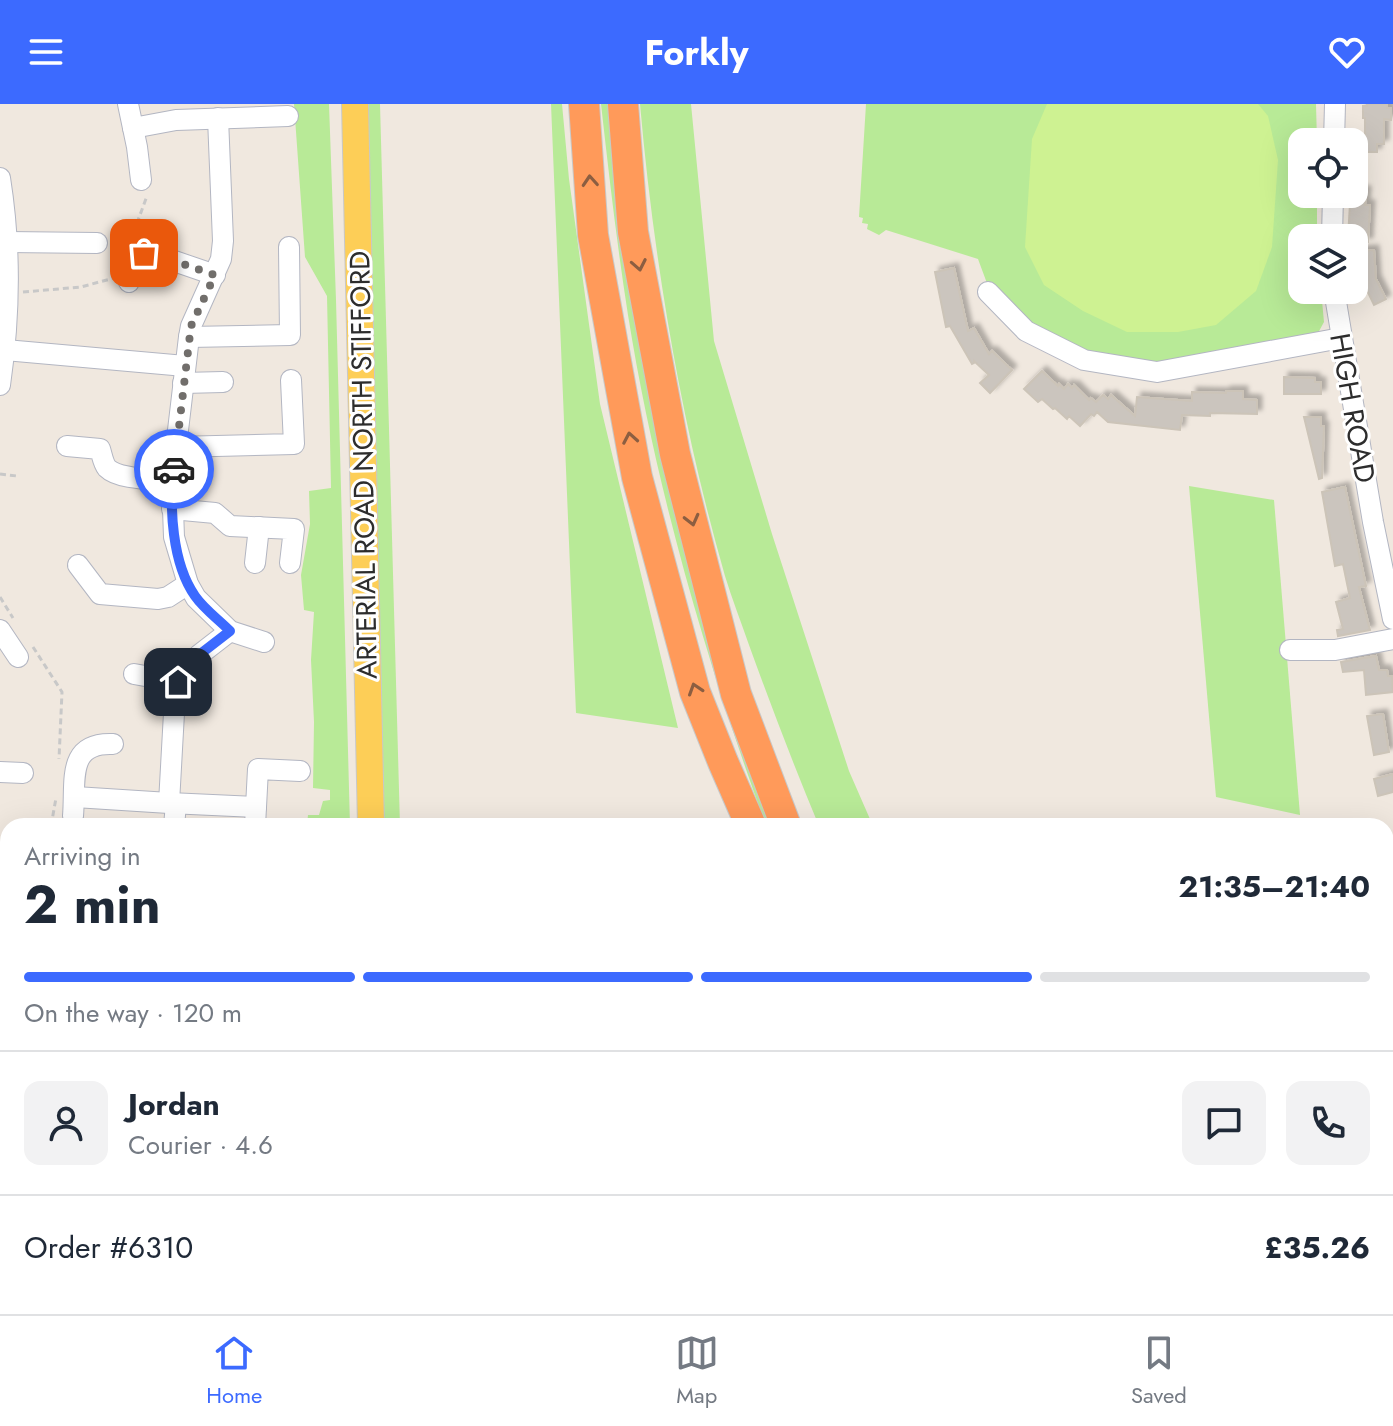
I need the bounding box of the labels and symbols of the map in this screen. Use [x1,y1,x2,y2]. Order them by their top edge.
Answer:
one-way arrow [582,174,599,187]
pin [110,219,178,287]
street label: ARTERIAL ROAD NORTH STIFFORD [339,250,388,680]
one-way arrow [630,258,647,272]
street label: HIGH ROAD [1319,330,1386,486]
courier [134,429,214,509]
one-way arrow [622,431,639,445]
one-way arrow [683,512,700,526]
pin [144,648,212,716]
one-way arrow [688,683,704,697]

